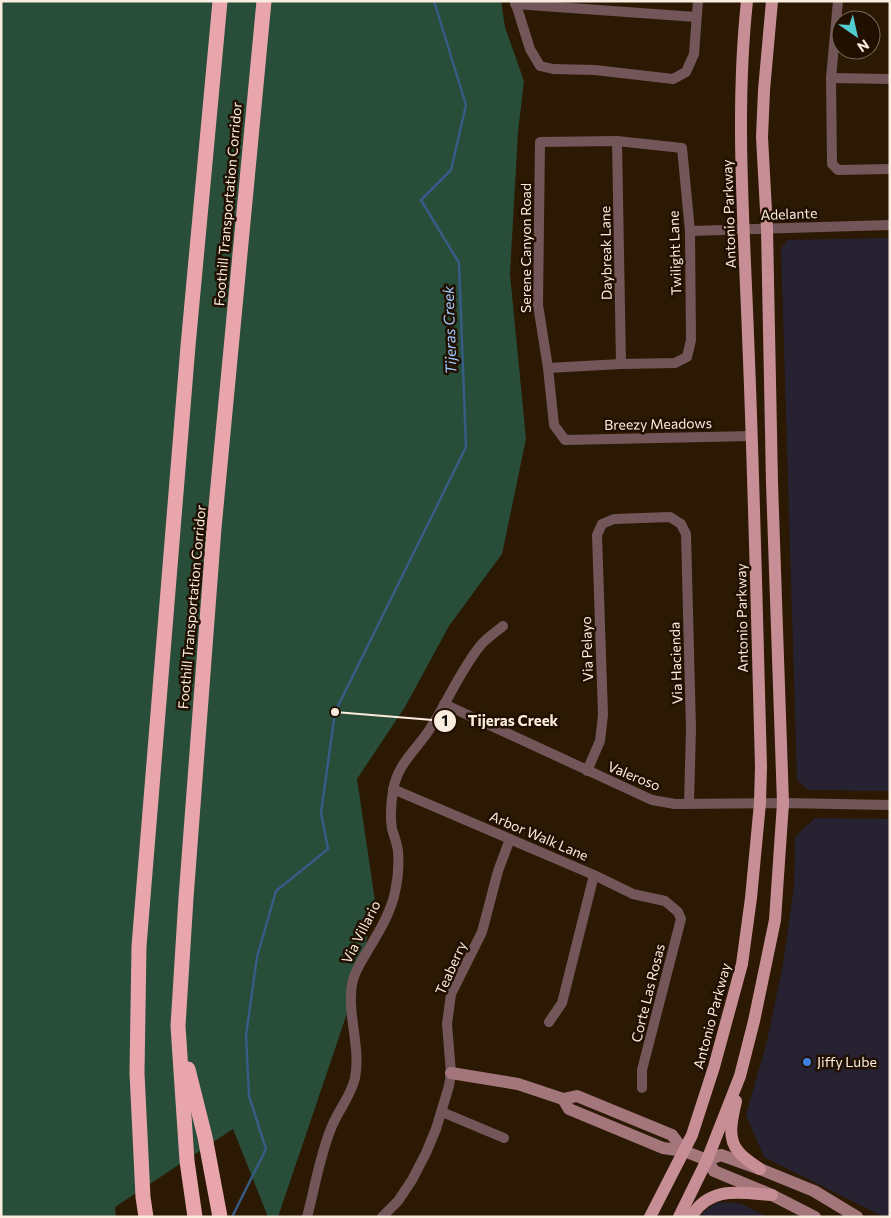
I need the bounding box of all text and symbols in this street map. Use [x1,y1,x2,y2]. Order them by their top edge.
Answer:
north arrow [831,10,881,60]
text: N [854,36,873,56]
street label: Foothill Transportation Corridor [210,101,245,307]
street label: Antonio Parkway [718,159,739,269]
street label: Serene Canyon Road [517,183,534,313]
street label: Adelante [760,204,818,223]
street label: Daybreak Lane [596,206,615,300]
street label: Twilight Lane [665,210,684,296]
water label: Tijeras Creek [438,285,460,375]
street label: Breezy Meadows [604,414,712,433]
street label: Foothill Transportation Corridor [174,504,209,710]
street label: Antonio Parkway [732,563,751,673]
street label: Via Pelayo [577,616,596,682]
street label: Via Hacienda [666,622,685,704]
callout: Tijeras Creek [433,706,568,736]
text: 1 [442,711,448,729]
text: Tijeras Creek [468,711,559,729]
street label: Valeroso [605,757,663,794]
street label: Arbor Walk Lane [487,807,591,864]
street label: Via Villario [337,897,384,966]
street label: Teaberry [431,938,470,997]
street label: Corte Las Rosas [627,942,668,1044]
street label: Antonio Parkway [689,961,734,1071]
place label: Jiffy Lube [817,1053,877,1070]
marker: Jiffy Lube [801,1056,813,1068]

